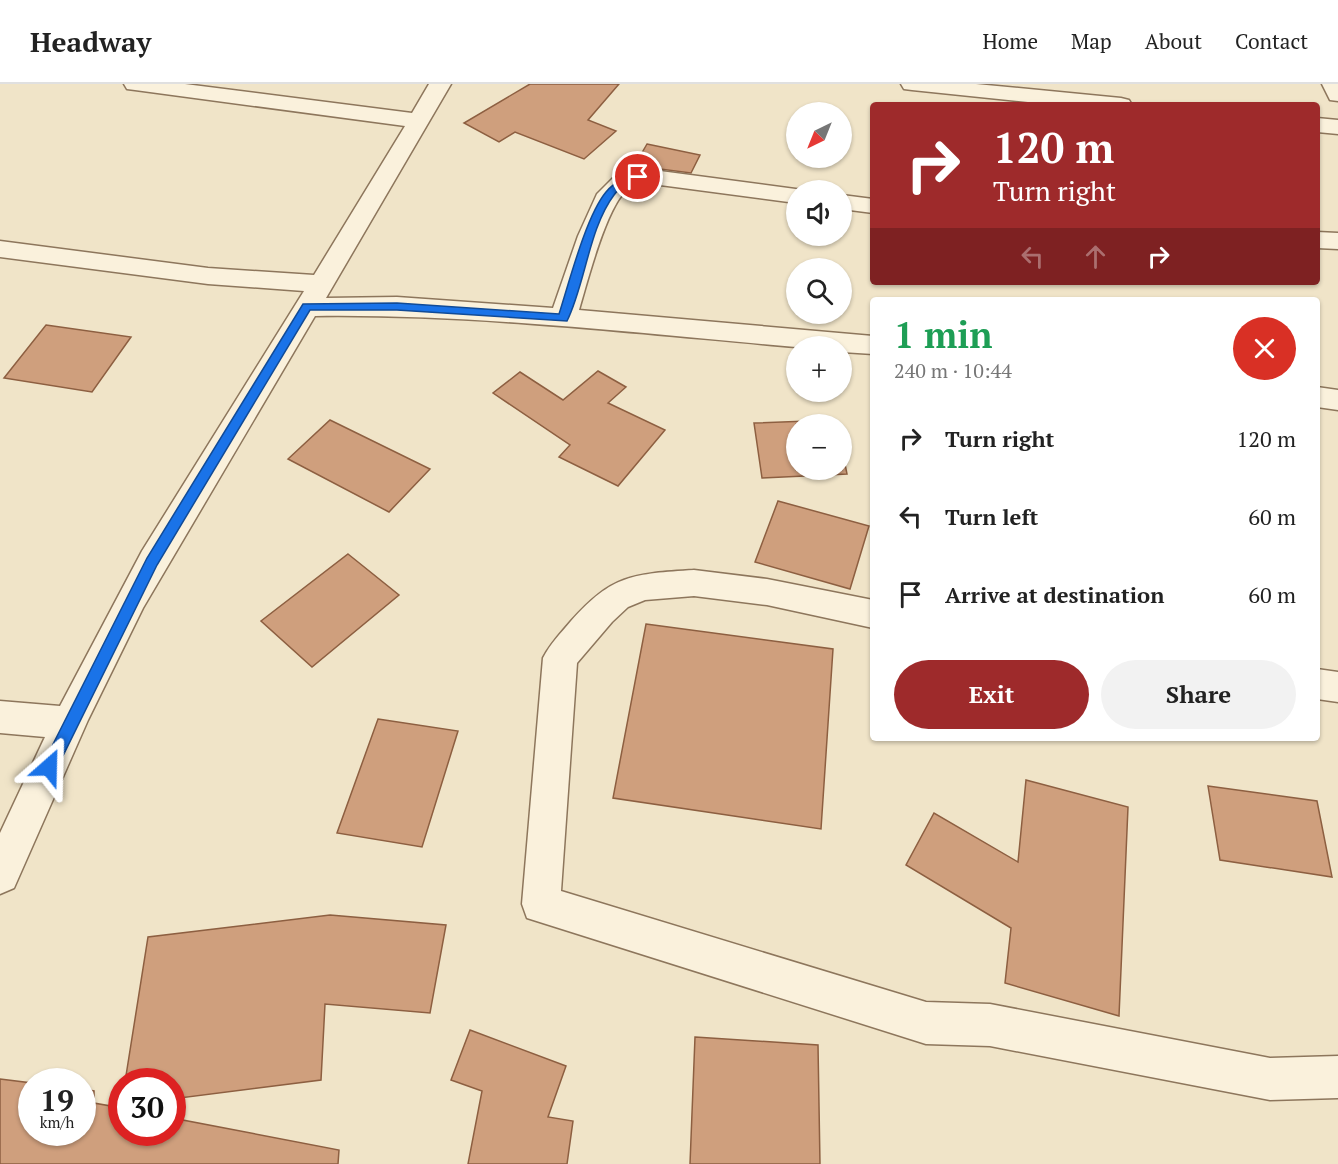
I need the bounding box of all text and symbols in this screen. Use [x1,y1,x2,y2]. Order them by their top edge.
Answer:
text: Headway [30,23,151,60]
text: Home [982,27,1038,55]
text: Map [1071,27,1112,55]
text: About [1145,27,1202,55]
text: Contact [1235,27,1308,55]
north arrow [786,102,852,168]
map controls [786,102,852,480]
text: 120 m [993,119,1114,175]
icon: right [894,126,972,204]
pin [612,151,663,202]
icon: arrive [621,160,654,193]
text: Turn right [993,173,1116,209]
button: sound [786,180,852,246]
icon: left [1016,240,1049,273]
icon: ahead [1079,240,1112,273]
icon: right [1142,240,1175,273]
button: search [786,258,852,324]
text: 1 min [894,311,992,358]
button: close [1233,317,1296,380]
button: + [786,336,852,402]
text: 240 m · 10:44 [894,357,1012,384]
button: − [786,414,852,480]
icon: right [894,422,927,455]
text: Turn right [945,424,1054,453]
text: 120 m [1236,424,1296,453]
icon: left [894,500,927,533]
text: Turn left [945,502,1038,531]
text: 60 m [1248,502,1296,531]
icon: arrive [894,578,927,611]
text: Arrive at destination [945,580,1164,609]
text: 60 m [1248,580,1296,609]
button: Exit [894,660,1089,729]
button: Share [1101,660,1296,729]
position arrow [17,735,81,799]
speed limit sign: 30 [108,1068,186,1146]
text: 19 [40,1080,74,1120]
text: km/h [40,1112,74,1132]

